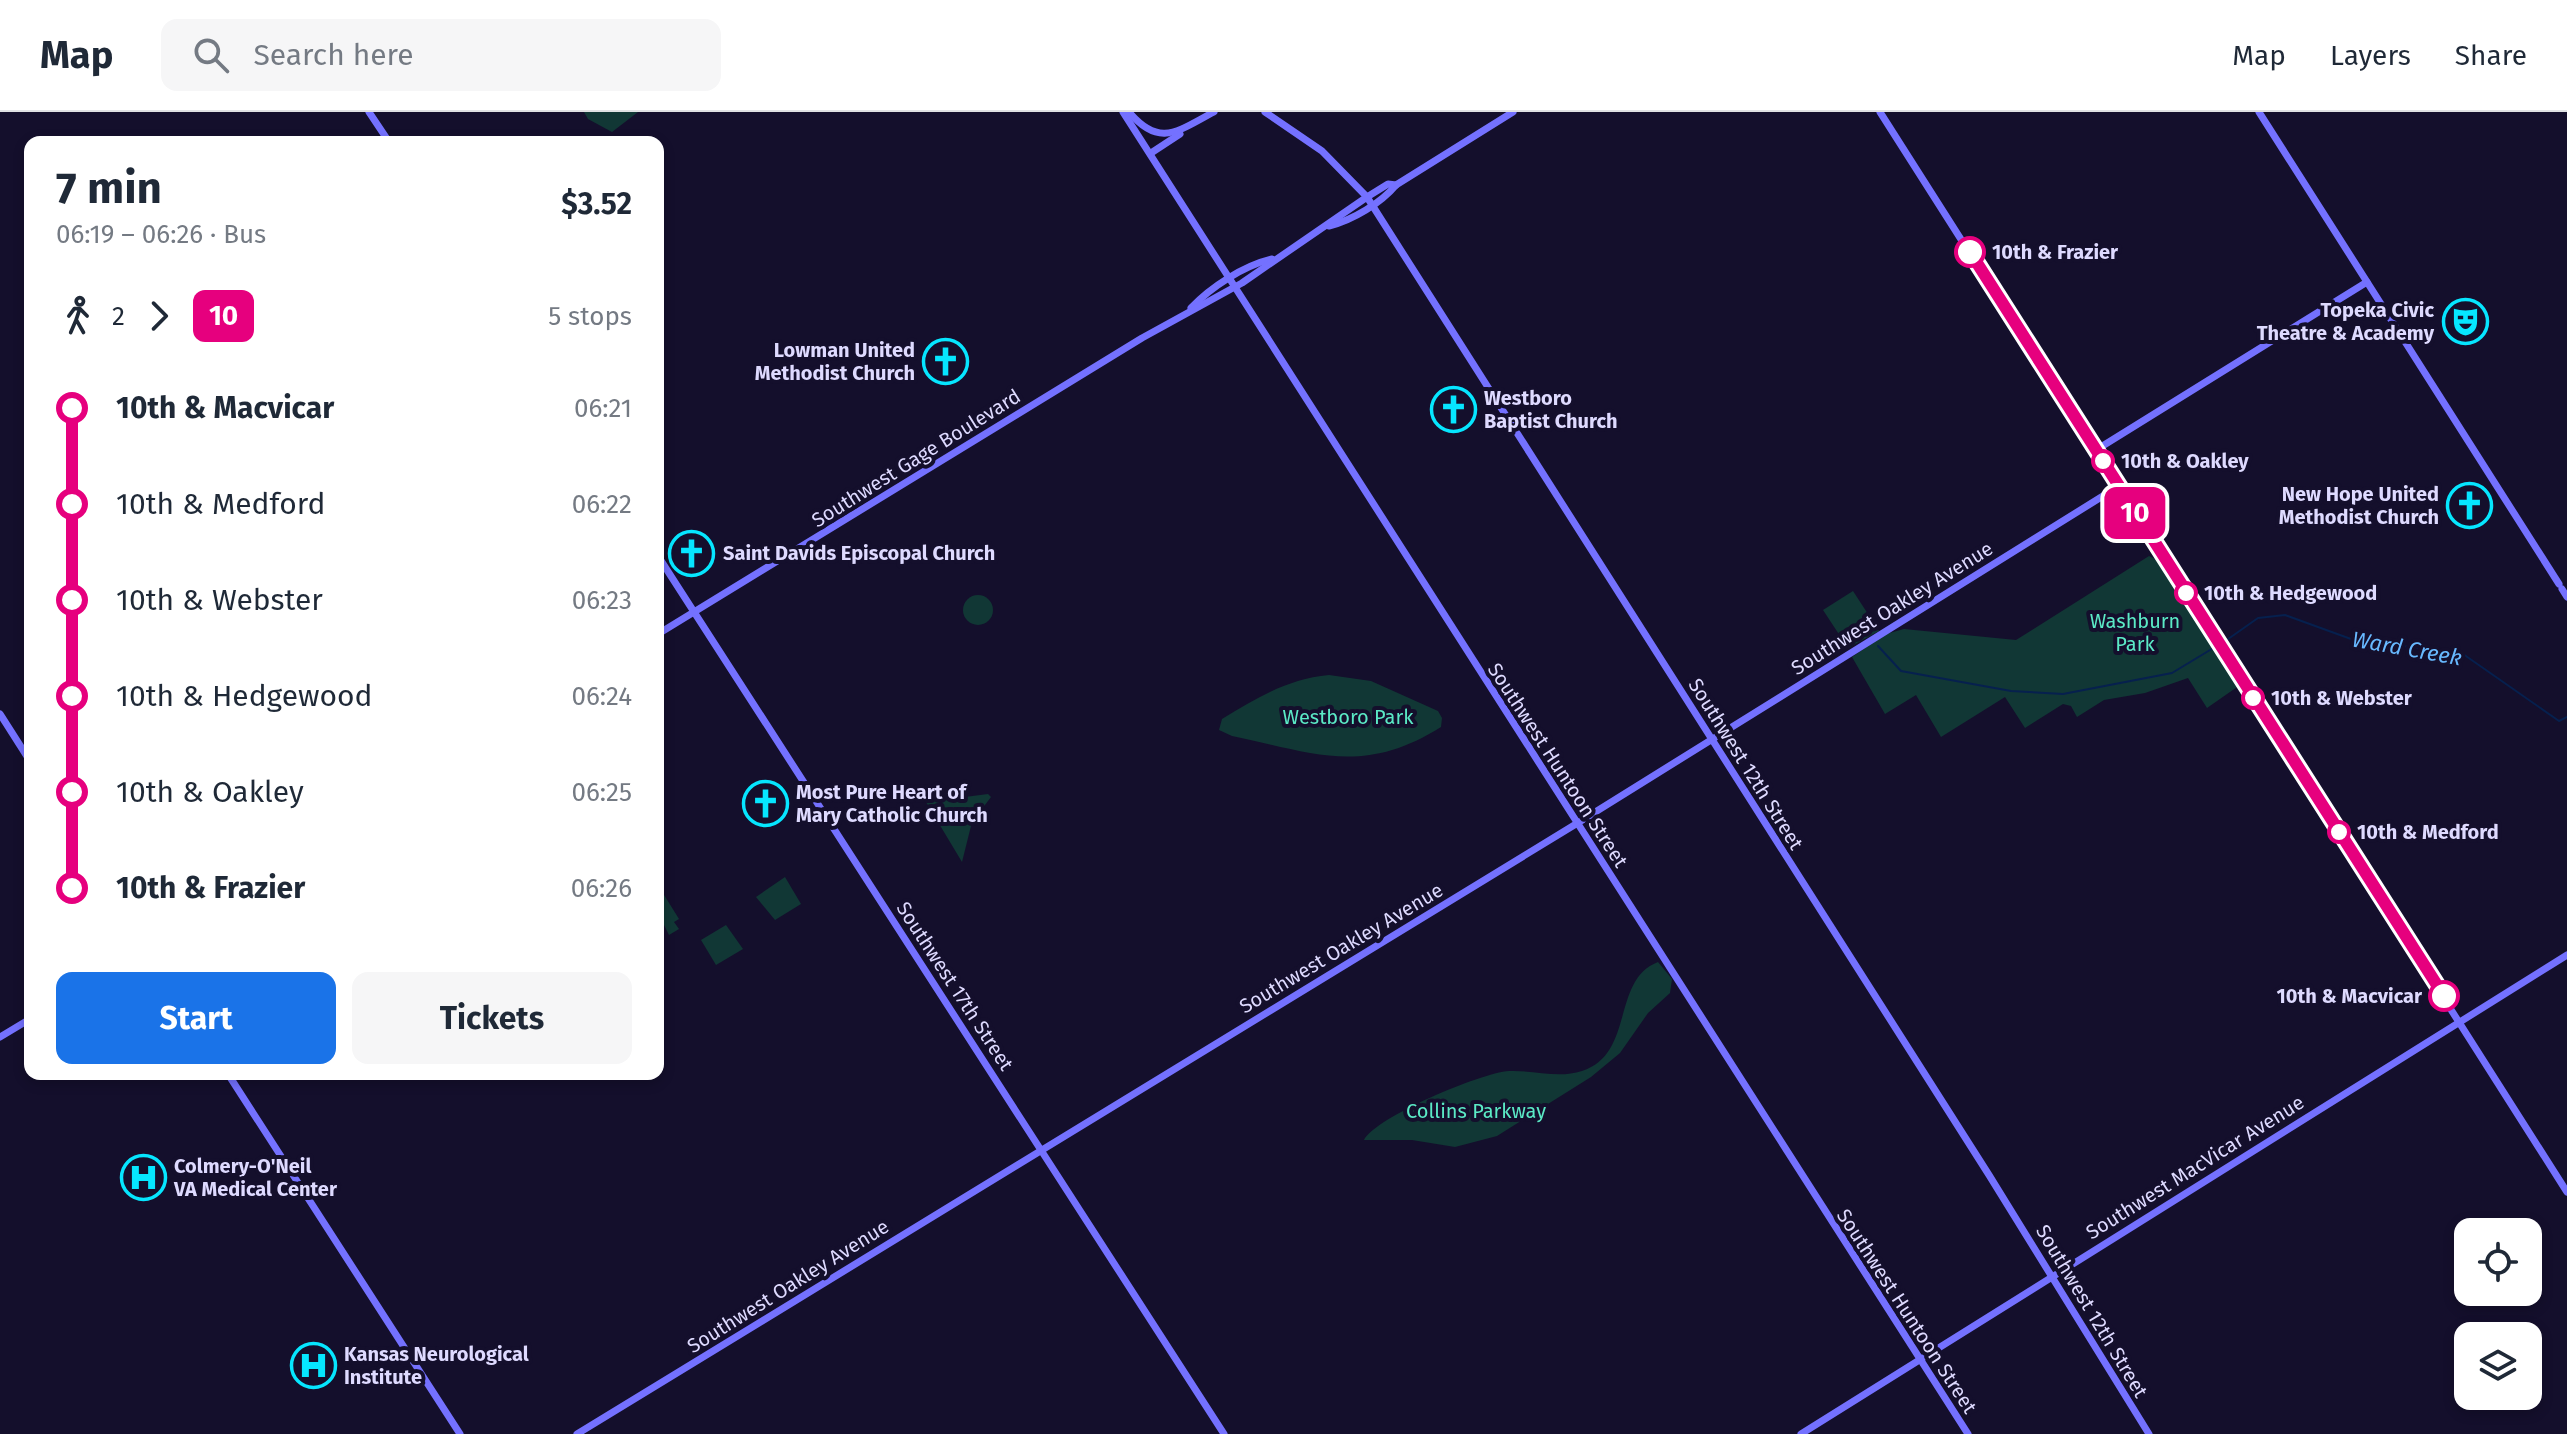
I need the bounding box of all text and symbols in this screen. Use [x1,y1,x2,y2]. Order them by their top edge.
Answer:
search box [161,19,721,91]
text: Map [40,32,113,78]
icon: search [189,33,233,77]
text: Search here [253,37,414,73]
text: Map [2232,39,2286,72]
text: Layers [2330,39,2411,72]
text: Share [2455,39,2527,72]
text: 7 min [56,162,162,215]
text: $3.52 [561,186,632,222]
text: 06:19 – 06:26 · Bus [56,219,266,250]
marker: 10th & Frazier [1955,237,1985,267]
place label: 10th & Frazier [1992,240,2119,264]
icon: walk [56,294,100,338]
icon: forward [137,294,181,338]
theatre icon: Topeka Civic Theatre & Academy [2441,297,2489,345]
place label: Topeka Civic Theatre & Academy [2257,298,2435,345]
text: 10 [209,299,238,332]
text: 2 [112,301,125,332]
text: 5 stops [548,301,632,332]
place label: Lowman United Methodist Church [755,338,915,385]
church icon: Lowman United Methodist Church [922,338,970,386]
street label: Southwest Gage Boulevard [807,384,1025,532]
church icon: Westboro Baptist Church [1429,385,1477,433]
place label: Westboro Baptist Church [1484,386,1618,433]
text: 10th & Macvicar [116,390,334,426]
text: 06:21 [574,393,632,424]
place label: 10th & Oakley [2121,449,2249,473]
marker: 10th & Oakley [2092,450,2114,472]
place label: New Hope United Methodist Church [2279,482,2439,529]
church icon: New Hope United Methodist Church [2446,482,2494,530]
text: 10th & Medford [116,486,325,522]
line badge: 10 [2099,487,2171,539]
text: 06:22 [572,489,632,520]
text: 10 [2120,496,2150,529]
church icon: Saint Davids Episcopal Church [668,529,716,577]
street label: Southwest Oakley Avenue [1787,536,1997,680]
place label: Saint Davids Episcopal Church [723,541,995,565]
place label: 10th & Hedgewood [2204,581,2377,605]
text: 10th & Webster [116,582,323,618]
marker: 10th & Hedgewood [2175,582,2197,604]
text: 06:23 [572,585,632,616]
park label: Washburn Park [2090,609,2180,656]
water label: Ward Creek [2350,626,2464,671]
street label: Southwest Huntoon Street [1483,658,1634,872]
street label: Southwest 12th Street [1684,674,1809,855]
text: 10th & Hedgewood [116,678,373,714]
text: 06:24 [571,681,632,712]
place label: 10th & Webster [2271,686,2413,710]
marker: 10th & Webster [2242,687,2264,709]
park label: Westboro Park [1283,705,1414,729]
text: 10th & Oakley [116,774,304,810]
text: 06:25 [571,777,632,808]
church icon: Most Pure Heart of Mary Catholic Church [741,780,789,828]
place label: Most Pure Heart of Mary Catholic Church [796,780,988,827]
place label: 10th & Medford [2357,820,2499,844]
marker: 10th & Medford [2328,821,2350,843]
text: 10th & Frazier [116,870,305,906]
text: 06:26 [571,873,632,904]
street label: Southwest Oakley Avenue [1235,878,1447,1018]
street label: Southwest 17th Street [891,897,1019,1075]
button: Start [56,972,336,1064]
button: Tickets [352,972,632,1064]
marker: 10th & Macvicar [2429,981,2459,1011]
place label: 10th & Macvicar [2277,984,2423,1008]
street label: Southwest MacVicar Avenue [2082,1090,2308,1244]
park label: Collins Parkway [1406,1099,1546,1123]
hospital icon: Colmery-O'Neil VA Medical Center [119,1153,167,1201]
place label: Colmery-O'Neil VA Medical Center [173,1154,338,1201]
street label: Southwest Huntoon Street [1832,1204,1983,1418]
street label: Southwest Oakley Avenue [683,1214,893,1358]
map controls [2454,1218,2542,1410]
button: locate [2454,1218,2542,1306]
street label: Southwest 12th Street [2031,1220,2153,1402]
button: layers [2454,1322,2542,1410]
hospital icon: Kansas Neurological Institute [289,1341,337,1389]
place label: Kansas Neurological Institute [344,1342,529,1389]

